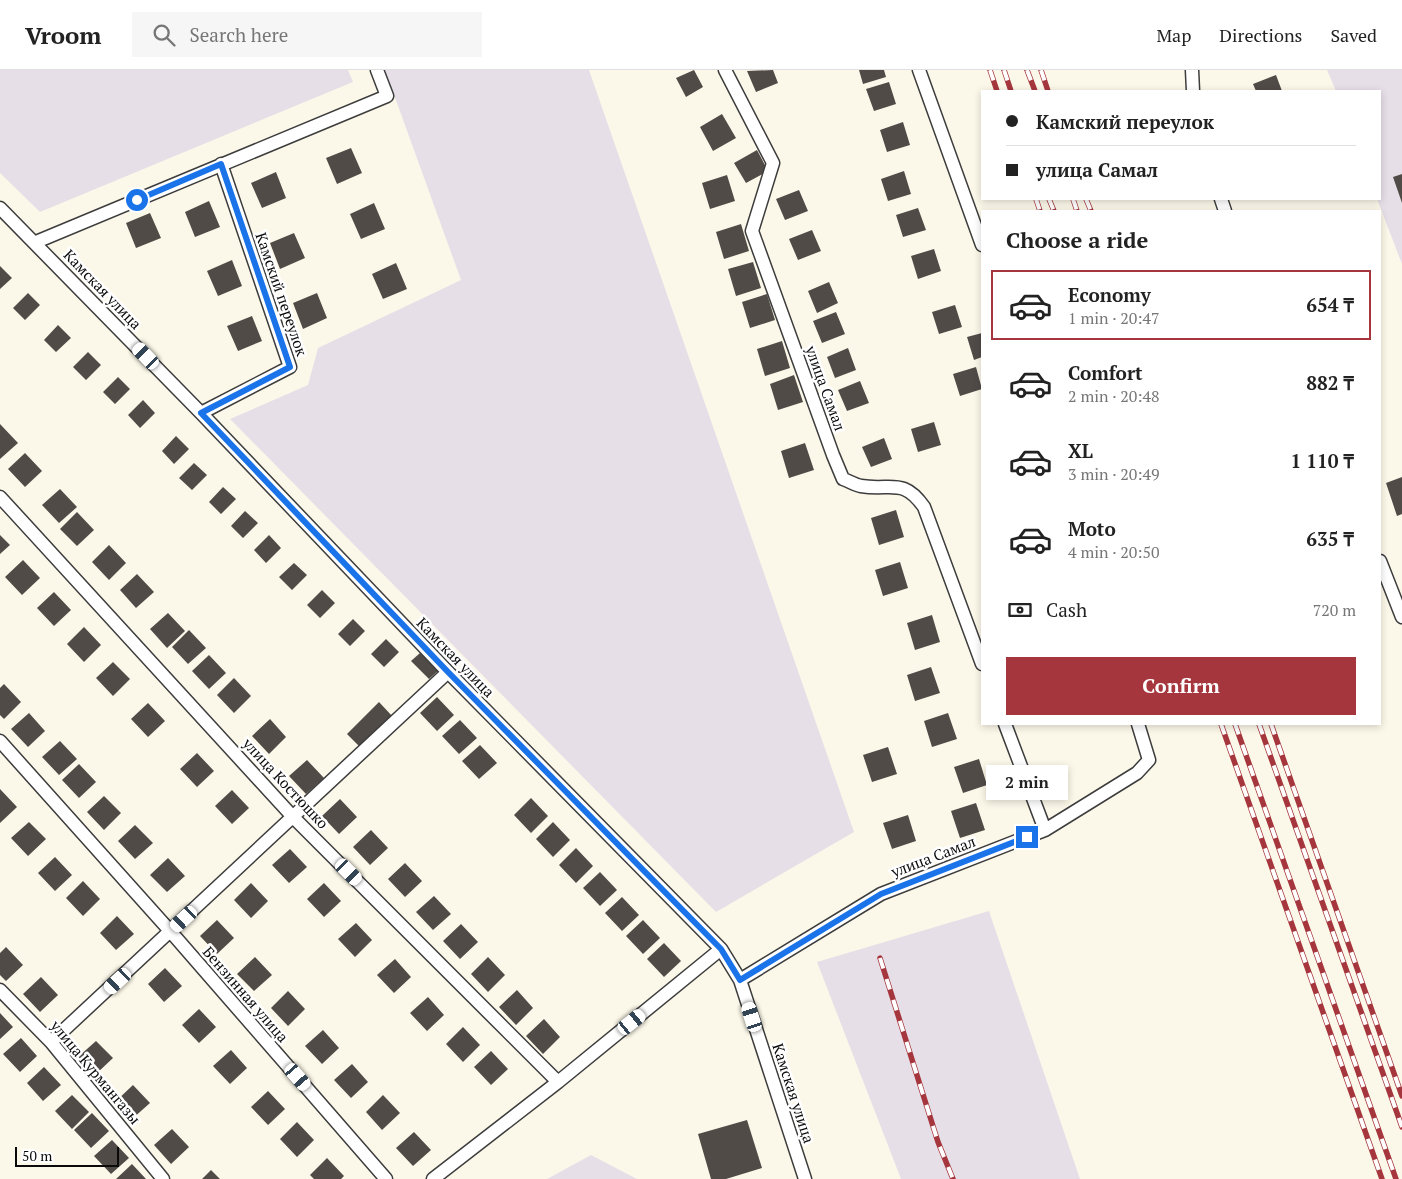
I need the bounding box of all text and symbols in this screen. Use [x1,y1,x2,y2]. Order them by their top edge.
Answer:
search box [132,12,482,57]
text: Vroom [25,19,102,51]
icon: search [150,21,178,49]
text: Search here [190,22,288,47]
text: Map [1156,23,1191,47]
text: Directions [1219,23,1302,47]
text: Saved [1330,23,1377,47]
text: Камский переулок [1036,109,1214,134]
text: улица Самал [1036,157,1158,182]
route start [126,189,148,211]
text: Choose a ride [1006,225,1148,254]
street label: Камский переулок [251,229,313,359]
street label: Камская улица [60,245,147,334]
text: Economy [1068,282,1151,307]
icon: car [1008,283,1053,328]
text: 654 ₸ [1306,292,1354,317]
text: 1 min · 20:47 [1068,307,1160,329]
car [130,340,161,372]
street label: улица Самал [801,342,851,433]
text: Comfort [1068,360,1143,385]
icon: car [1008,361,1053,406]
text: 882 ₸ [1306,370,1354,395]
text: 2 min · 20:48 [1068,385,1160,407]
text: XL [1068,438,1093,463]
icon: car [1008,439,1053,484]
text: 1 110 ₸ [1290,448,1354,473]
text: 3 min · 20:49 [1068,463,1160,485]
text: Moto [1068,516,1116,541]
icon: car [1008,517,1053,562]
text: 635 ₸ [1306,526,1354,551]
text: 4 min · 20:50 [1068,541,1160,563]
icon: cash [1006,596,1034,624]
text: Cash [1046,597,1087,622]
text: 720 m [1313,599,1356,621]
street label: Камская улица [413,613,500,702]
button: Confirm [1006,657,1356,715]
street label: улица Костюшко [238,733,333,833]
callout: 2 min [986,764,1068,800]
text: 2 min [1005,771,1049,793]
route end [1016,826,1038,848]
street label: улица Самал [887,831,978,882]
car [333,856,364,888]
car [167,903,200,935]
street label: Бензинная улица [199,942,293,1046]
car [101,965,134,997]
car [740,1000,763,1034]
car [615,1007,648,1037]
street label: улица Курмангазы [46,1015,145,1128]
street label: Камская улица [768,1040,820,1146]
car [282,1061,313,1093]
scale bar [15,1144,119,1167]
text: 50 m [22,1146,52,1165]

